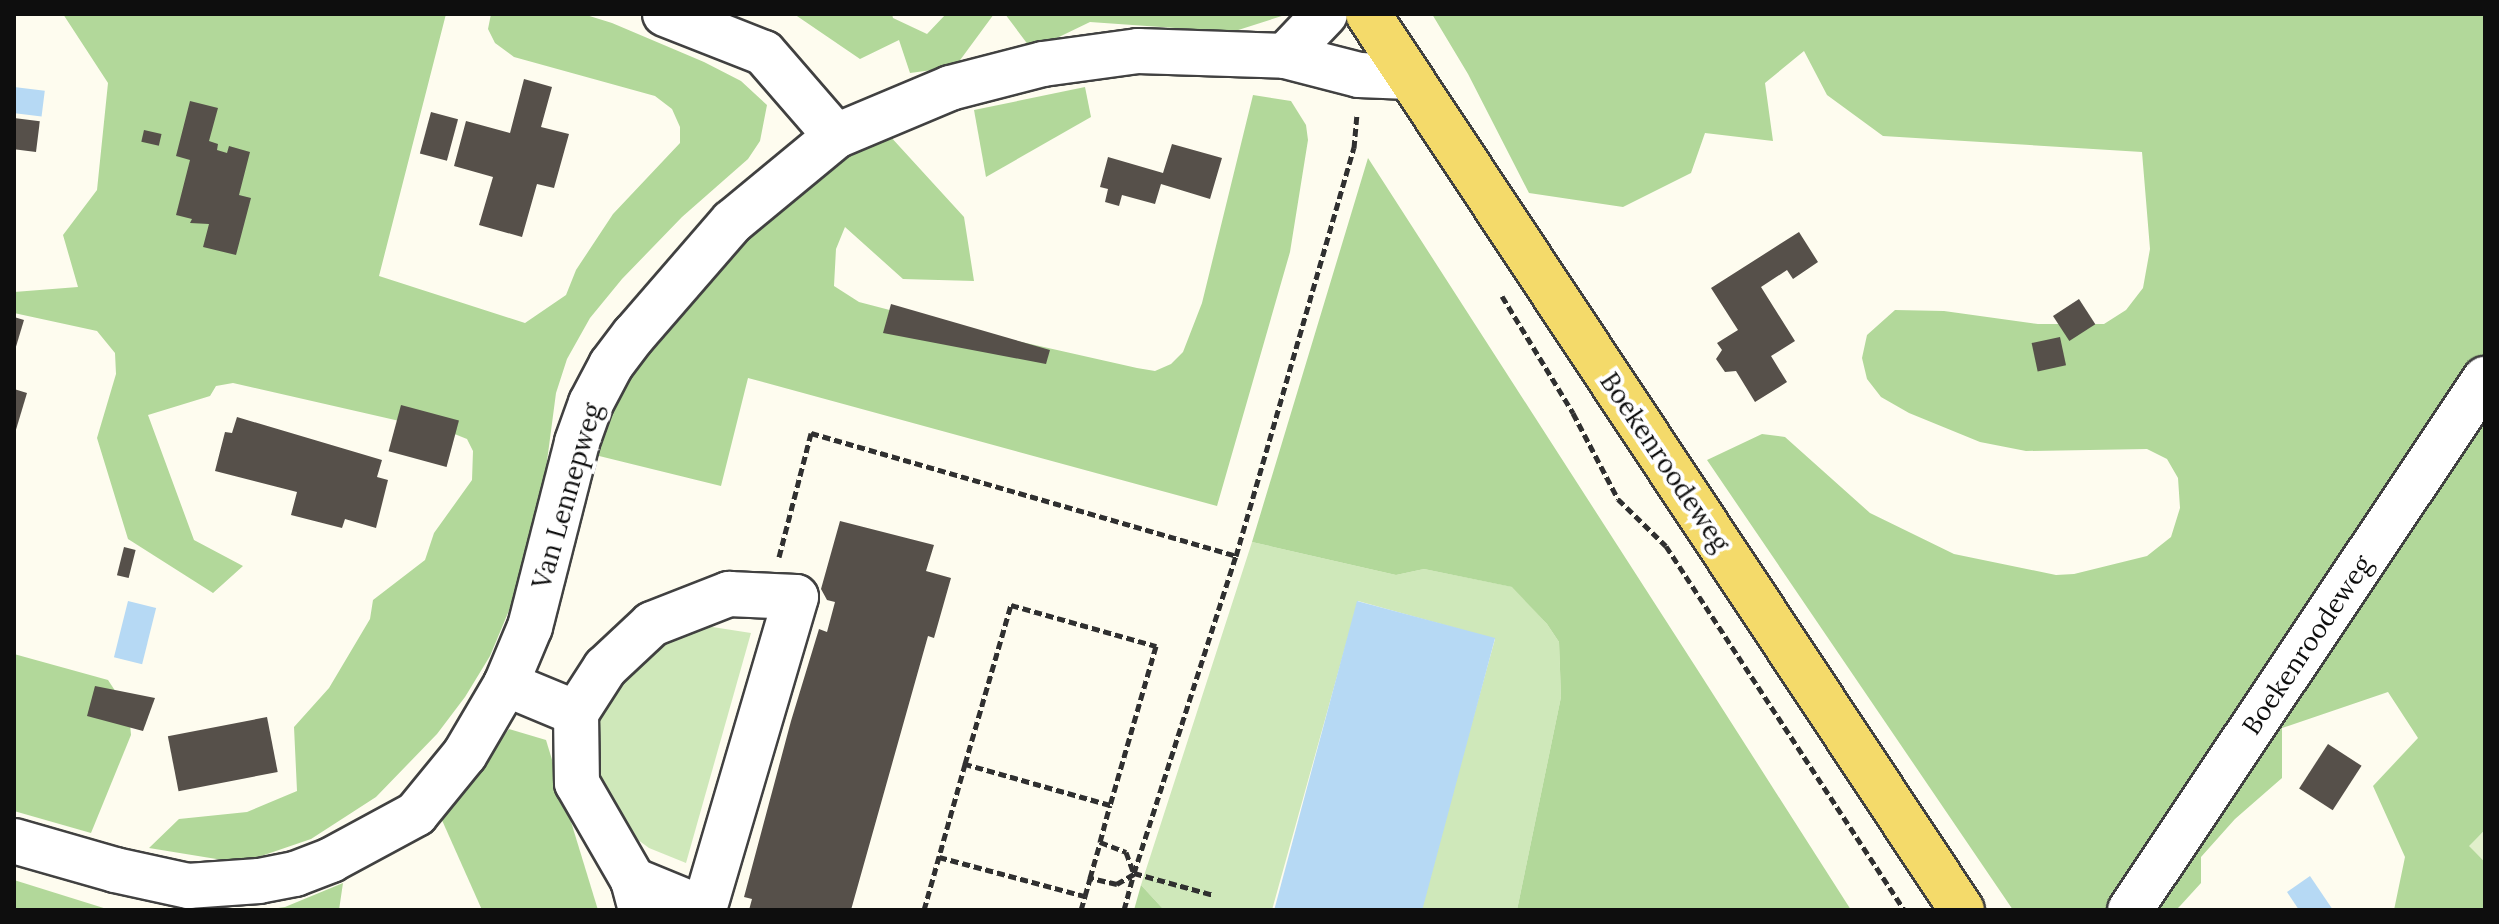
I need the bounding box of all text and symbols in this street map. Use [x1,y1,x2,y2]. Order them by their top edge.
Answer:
street label: Boekenroodeweg [1594,367,1736,557]
street label: Van Lennepweg [526,400,608,592]
street label: Boekenroodeweg [2236,550,2378,740]

